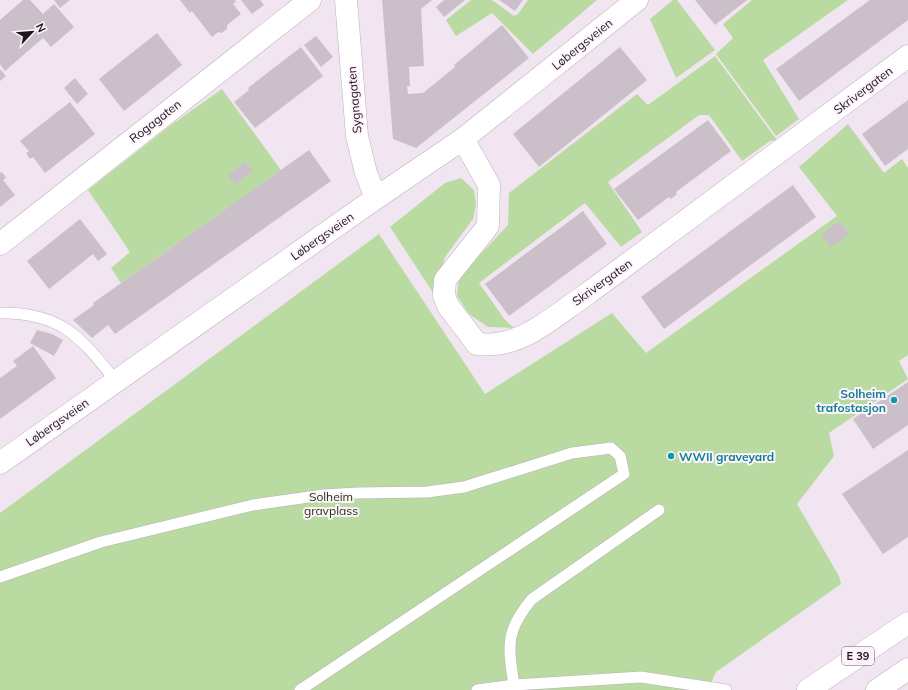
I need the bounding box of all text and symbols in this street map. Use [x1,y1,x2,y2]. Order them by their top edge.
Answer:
north arrow [12,12,52,52]
street label: Løbergsveien [549,15,615,73]
text: N [33,21,49,34]
street label: Skrivergaten [830,63,896,117]
street label: Sygnagaten [344,66,364,134]
street label: Rogagaten [126,96,184,146]
street label: Løbergsveien [288,209,356,263]
street label: Skrivergaten [569,255,635,309]
place label: Solheim trafostasjon [817,386,886,415]
street label: Løbergsveien [23,395,91,449]
marker: Solheim trafostasjon [889,395,899,405]
place label: WWII graveyard [679,449,774,464]
marker: WWII graveyard [666,451,676,461]
park label: Solheim gravplass [304,489,358,518]
road number: E 39 [842,647,874,665]

